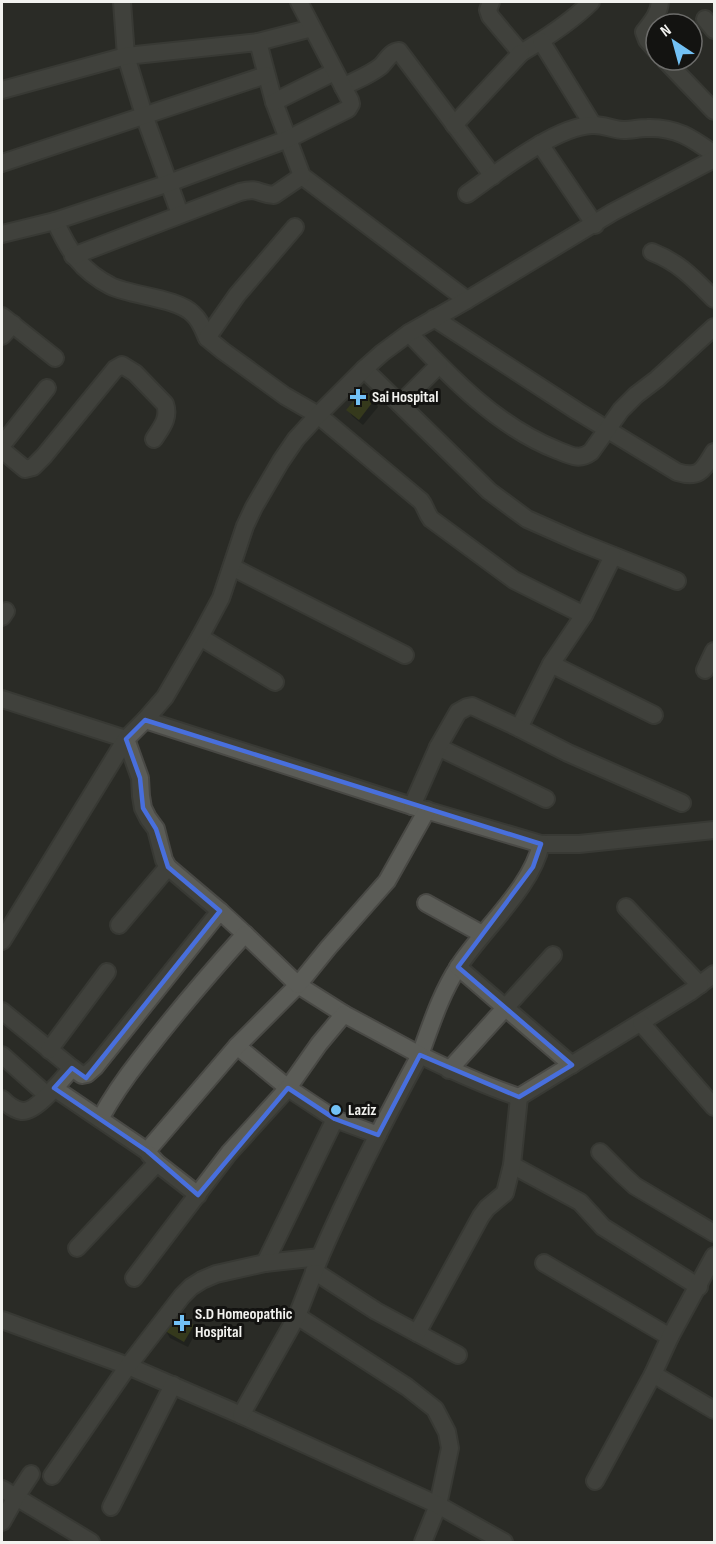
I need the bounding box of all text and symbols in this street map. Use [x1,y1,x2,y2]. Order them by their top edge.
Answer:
north arrow [644,12,704,72]
text: N [657,21,675,41]
marker: Sai Hospital [349,388,367,406]
place label: Sai Hospital [372,388,438,407]
place label: Laziz [348,1101,377,1120]
marker: Laziz [329,1103,343,1117]
place label: S.D Homeopathic Hospital [195,1305,293,1342]
marker: S.D Homeopathic Hospital [173,1314,191,1332]

